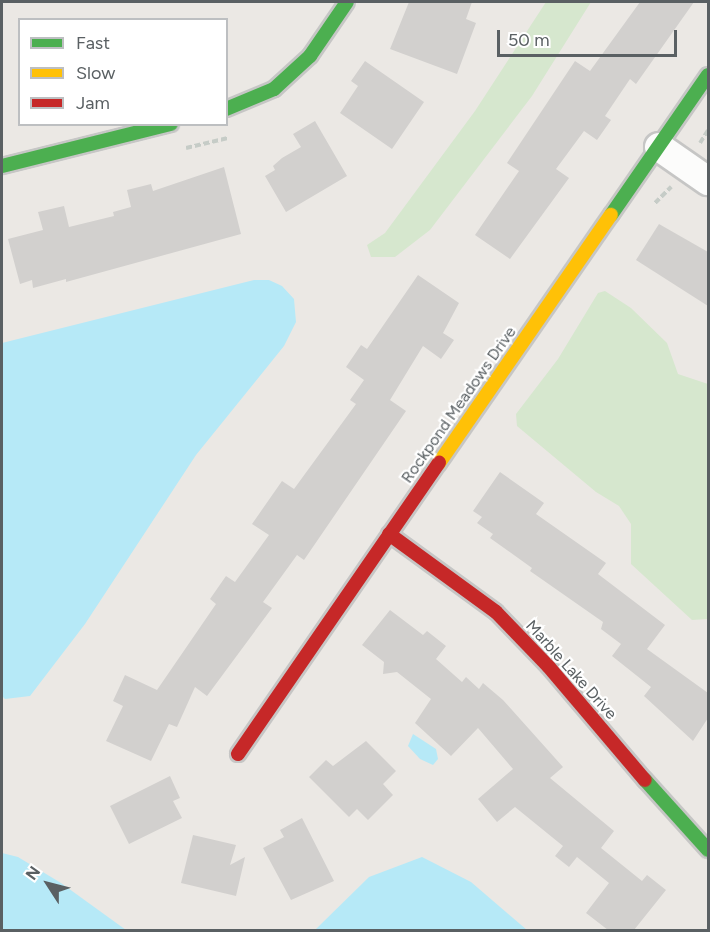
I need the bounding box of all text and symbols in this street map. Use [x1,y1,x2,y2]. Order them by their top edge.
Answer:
legend [18,18,228,126]
scale bar [500,18,680,56]
text: 50 m [508,29,550,51]
text: Fast [76,32,110,54]
text: Slow [76,62,115,84]
text: Jam [76,92,110,114]
street label: Rockpond Meadows Drive [398,323,520,487]
street label: Marble Lake Drive [522,617,620,723]
north arrow [18,854,78,914]
text: N [22,863,44,884]

